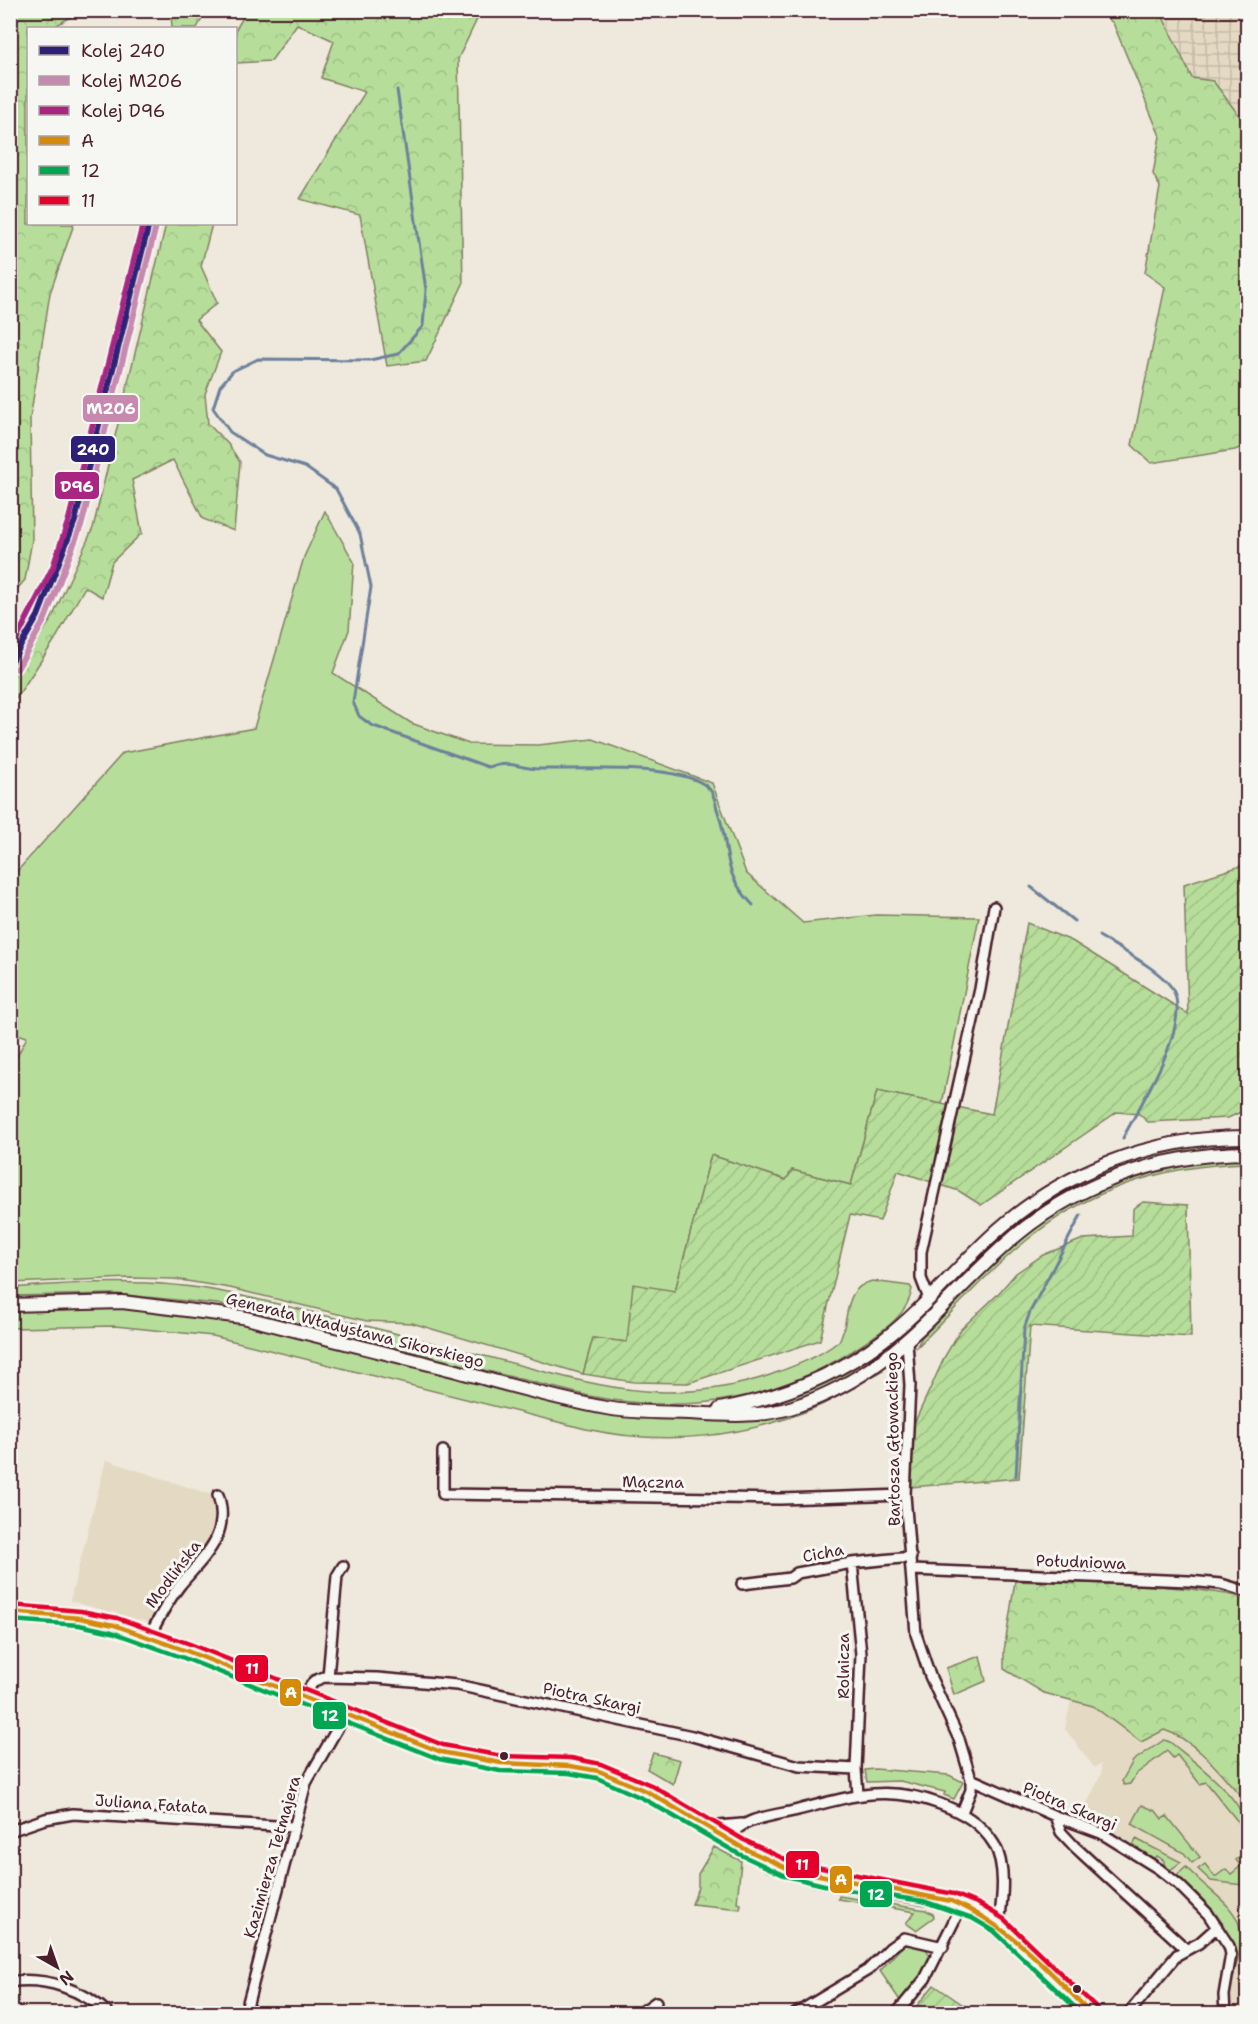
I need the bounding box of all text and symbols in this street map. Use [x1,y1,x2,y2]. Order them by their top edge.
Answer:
legend [27,27,237,225]
text: Kolej 240 [81,39,165,63]
text: Kolej M206 [81,69,182,93]
text: Kolej D96 [81,99,165,123]
text: A [81,129,94,153]
text: 12 [81,159,100,183]
text: 11 [81,189,95,213]
line badge: M206 [82,394,139,423]
text: M206 [86,398,136,419]
line badge: 240 [70,435,116,463]
text: 240 [77,439,109,460]
line badge: D96 [54,471,100,500]
text: D96 [60,476,94,497]
street label: Generała Władysława Sikorskiego [224,1288,486,1372]
street label: Bartosza Głowackiego [881,1352,905,1526]
street label: Mączna [622,1471,684,1493]
street label: Modlińska [141,1536,205,1612]
street label: Cicha [801,1539,845,1567]
street label: Południowa [1035,1550,1127,1574]
street label: Rolnicza [833,1633,854,1699]
line badge: 11 [234,1654,269,1683]
text: 11 [245,1658,259,1679]
street label: Piotra Skargi [541,1677,643,1719]
line badge: A [279,1678,302,1707]
text: A [285,1682,297,1703]
line badge: 12 [312,1701,347,1730]
text: 12 [321,1705,339,1726]
unlabelled marker [498,1750,510,1762]
street label: Kazimierza Tetmajera [239,1773,305,1941]
street label: Piotra Skargi [1020,1777,1120,1835]
street label: Juliana Fałata [94,1790,208,1818]
line badge: 11 [785,1850,820,1879]
text: 11 [795,1854,809,1875]
line badge: A [829,1865,853,1894]
text: A [835,1869,847,1890]
line badge: 12 [859,1880,893,1908]
text: 12 [867,1884,885,1905]
north arrow [27,1937,87,1997]
text: N [55,1966,78,1990]
unlabelled marker [1071,1983,1083,1995]

